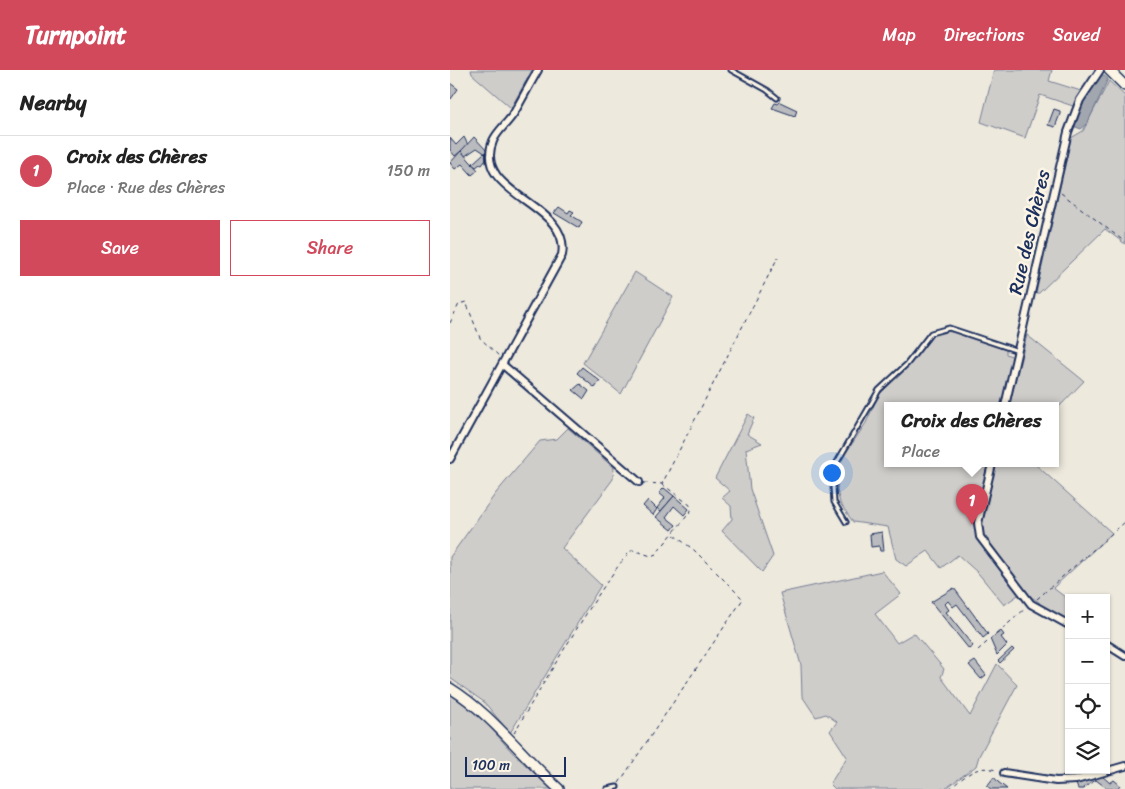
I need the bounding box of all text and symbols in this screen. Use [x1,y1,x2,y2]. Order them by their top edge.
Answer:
text: Turnpoint [25,14,127,56]
text: Map [883,19,916,51]
text: Directions [944,19,1025,51]
text: Saved [1053,19,1100,51]
text: Nearby [20,84,86,122]
text: Croix des Chères [67,140,207,173]
text: 1 [33,156,39,185]
text: 150 m [387,156,430,185]
street label: Rue des Chères [999,166,1059,298]
text: Place · Rue des Chères [67,173,225,202]
button: Save [20,220,220,276]
button: Share [230,220,430,276]
popup [884,402,1059,467]
text: Croix des Chères [902,404,1041,437]
text: Place [902,437,940,466]
your location [819,460,845,486]
pin: 1 [956,484,988,525]
map controls [1065,594,1110,774]
button: + [1065,594,1110,639]
button: − [1065,639,1110,684]
button: locate [1065,684,1110,729]
button: layers [1065,729,1110,774]
text: 100 m [472,753,510,778]
scale bar [465,754,566,777]

